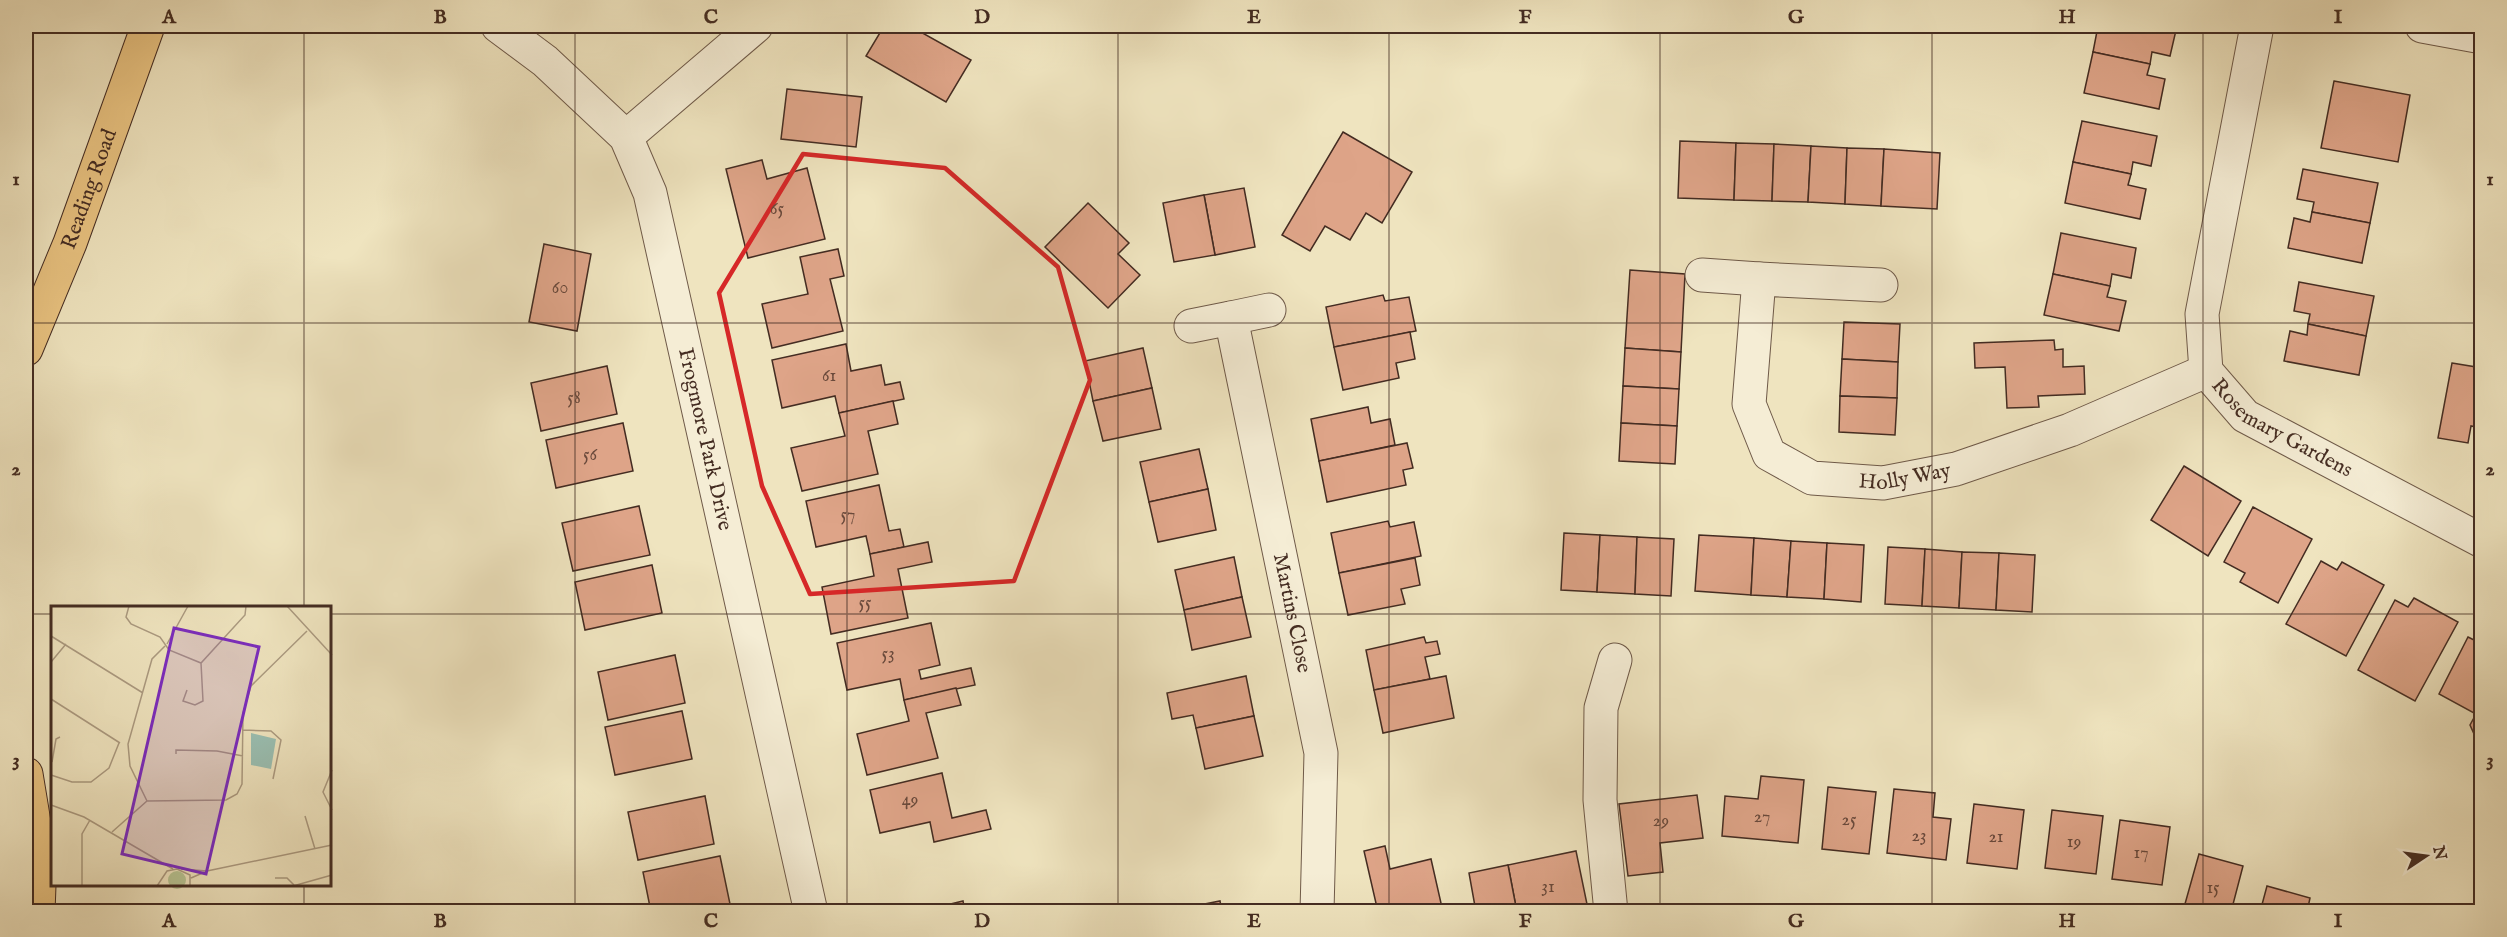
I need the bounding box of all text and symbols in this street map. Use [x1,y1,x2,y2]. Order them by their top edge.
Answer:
text: A [161,5,177,30]
text: B [433,5,447,30]
text: C [704,5,718,30]
text: D [974,5,990,30]
text: E [1247,5,1261,30]
text: F [1519,5,1532,30]
text: G [1788,5,1805,30]
text: H [2058,5,2076,30]
text: I [2334,5,2343,30]
street label: Reading Road [55,124,124,253]
text: 1 [12,167,20,192]
text: 1 [2486,167,2494,192]
house number: 65 [770,198,785,221]
house number: 60 [552,277,568,300]
street label: Frogmore Park Drive [672,345,739,534]
house number: 61 [822,365,836,388]
street label: Rosemary Gardens [2205,373,2357,484]
house number: 58 [567,387,581,410]
house number: 56 [583,444,597,467]
text: 2 [11,457,21,482]
street label: Holly Way [1858,457,1954,497]
text: 2 [2485,457,2495,482]
house number: 57 [841,504,855,527]
street label: Martins Close [1266,551,1318,676]
house number: 55 [858,592,872,615]
inset map [51,606,332,886]
house number: 53 [881,643,895,666]
text: 3 [12,748,20,773]
text: 3 [2486,748,2494,773]
house number: 49 [902,789,918,812]
house number: 27 [1754,806,1770,829]
house number: 25 [1842,809,1857,832]
house number: 29 [1653,810,1669,833]
house number: 23 [1911,825,1927,848]
house number: 21 [1988,826,2004,849]
north arrow [2396,826,2456,886]
house number: 19 [2067,831,2081,854]
house number: 17 [2133,842,2149,865]
text: N [2427,843,2450,862]
house number: 31 [1541,876,1555,899]
house number: 15 [2206,877,2220,900]
text: A [161,909,177,934]
text: B [433,909,447,934]
text: C [704,909,718,934]
text: D [974,909,990,934]
text: E [1247,909,1261,934]
text: F [1519,909,1532,934]
text: G [1788,909,1805,934]
text: H [2058,909,2076,934]
text: I [2334,909,2343,934]

